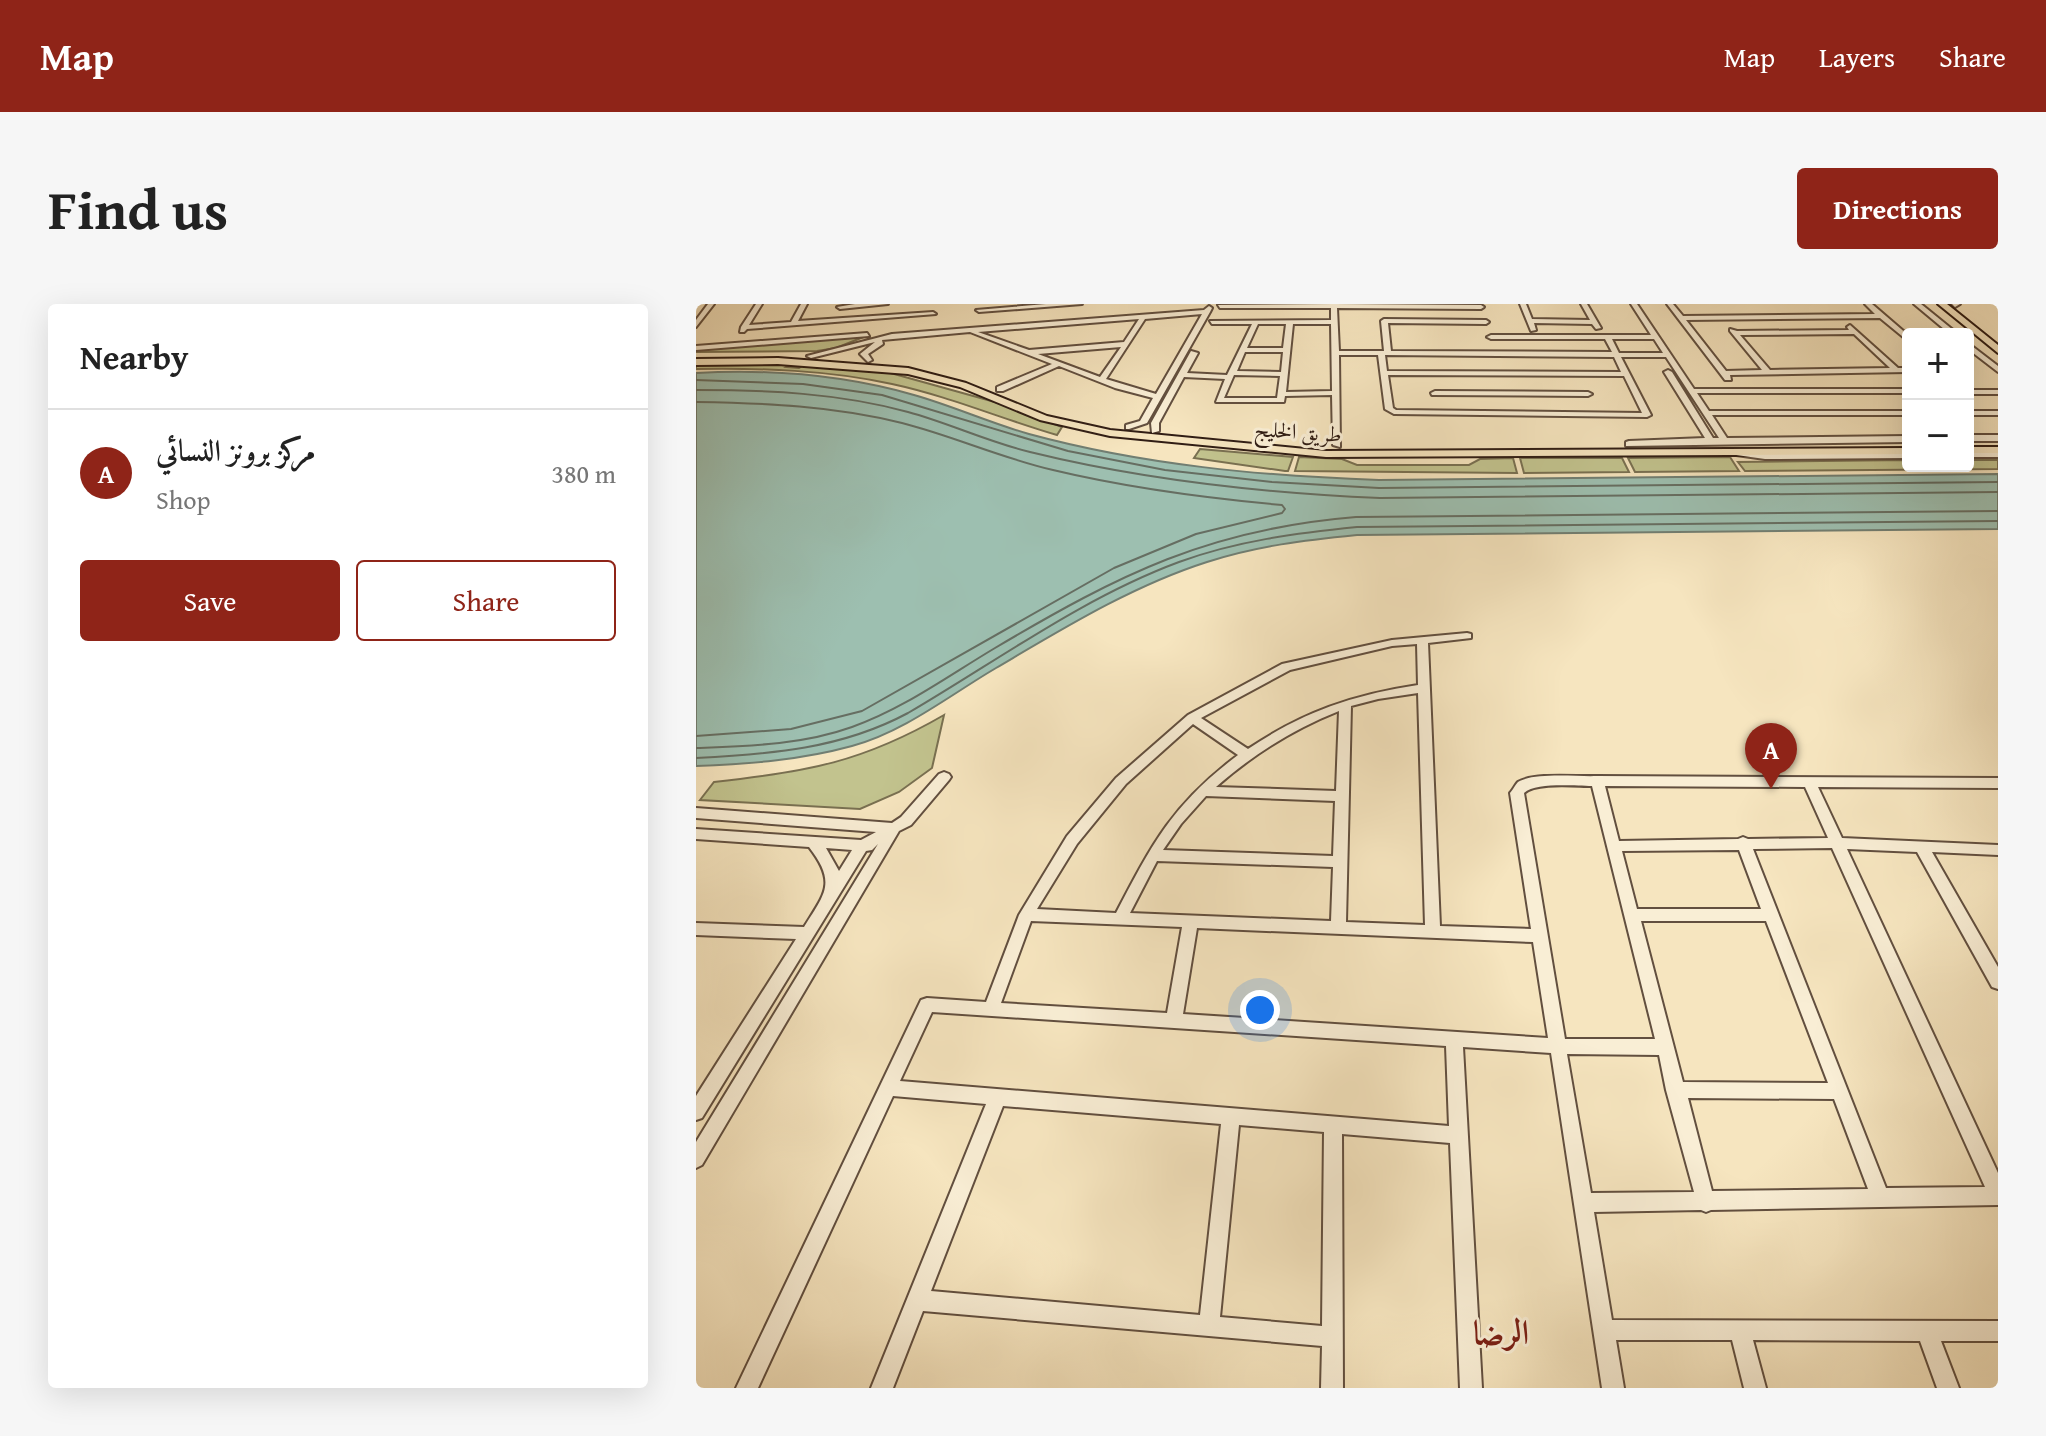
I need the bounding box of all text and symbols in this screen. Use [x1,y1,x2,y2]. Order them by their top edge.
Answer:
text: Map [40,28,114,84]
text: Map [1724,36,1775,77]
text: Layers [1819,36,1895,77]
text: Share [1939,36,2006,77]
text: Find us [48,167,228,250]
button: Directions [1797,168,1998,249]
map controls [1902,328,1974,472]
button: + [1902,328,1974,400]
text: Nearby [80,332,189,381]
button: − [1902,400,1974,472]
street label: طريق الخليج [1253,412,1343,454]
text: مركز برونز النسائي [156,428,315,472]
text: A [98,454,114,493]
text: 380 m [551,454,616,493]
text: Shop [156,480,211,519]
button: Save [80,560,340,641]
button: Share [356,560,616,641]
pin: A [1745,723,1797,789]
your location [1240,990,1280,1030]
district label: الرضا [1473,1307,1529,1356]

